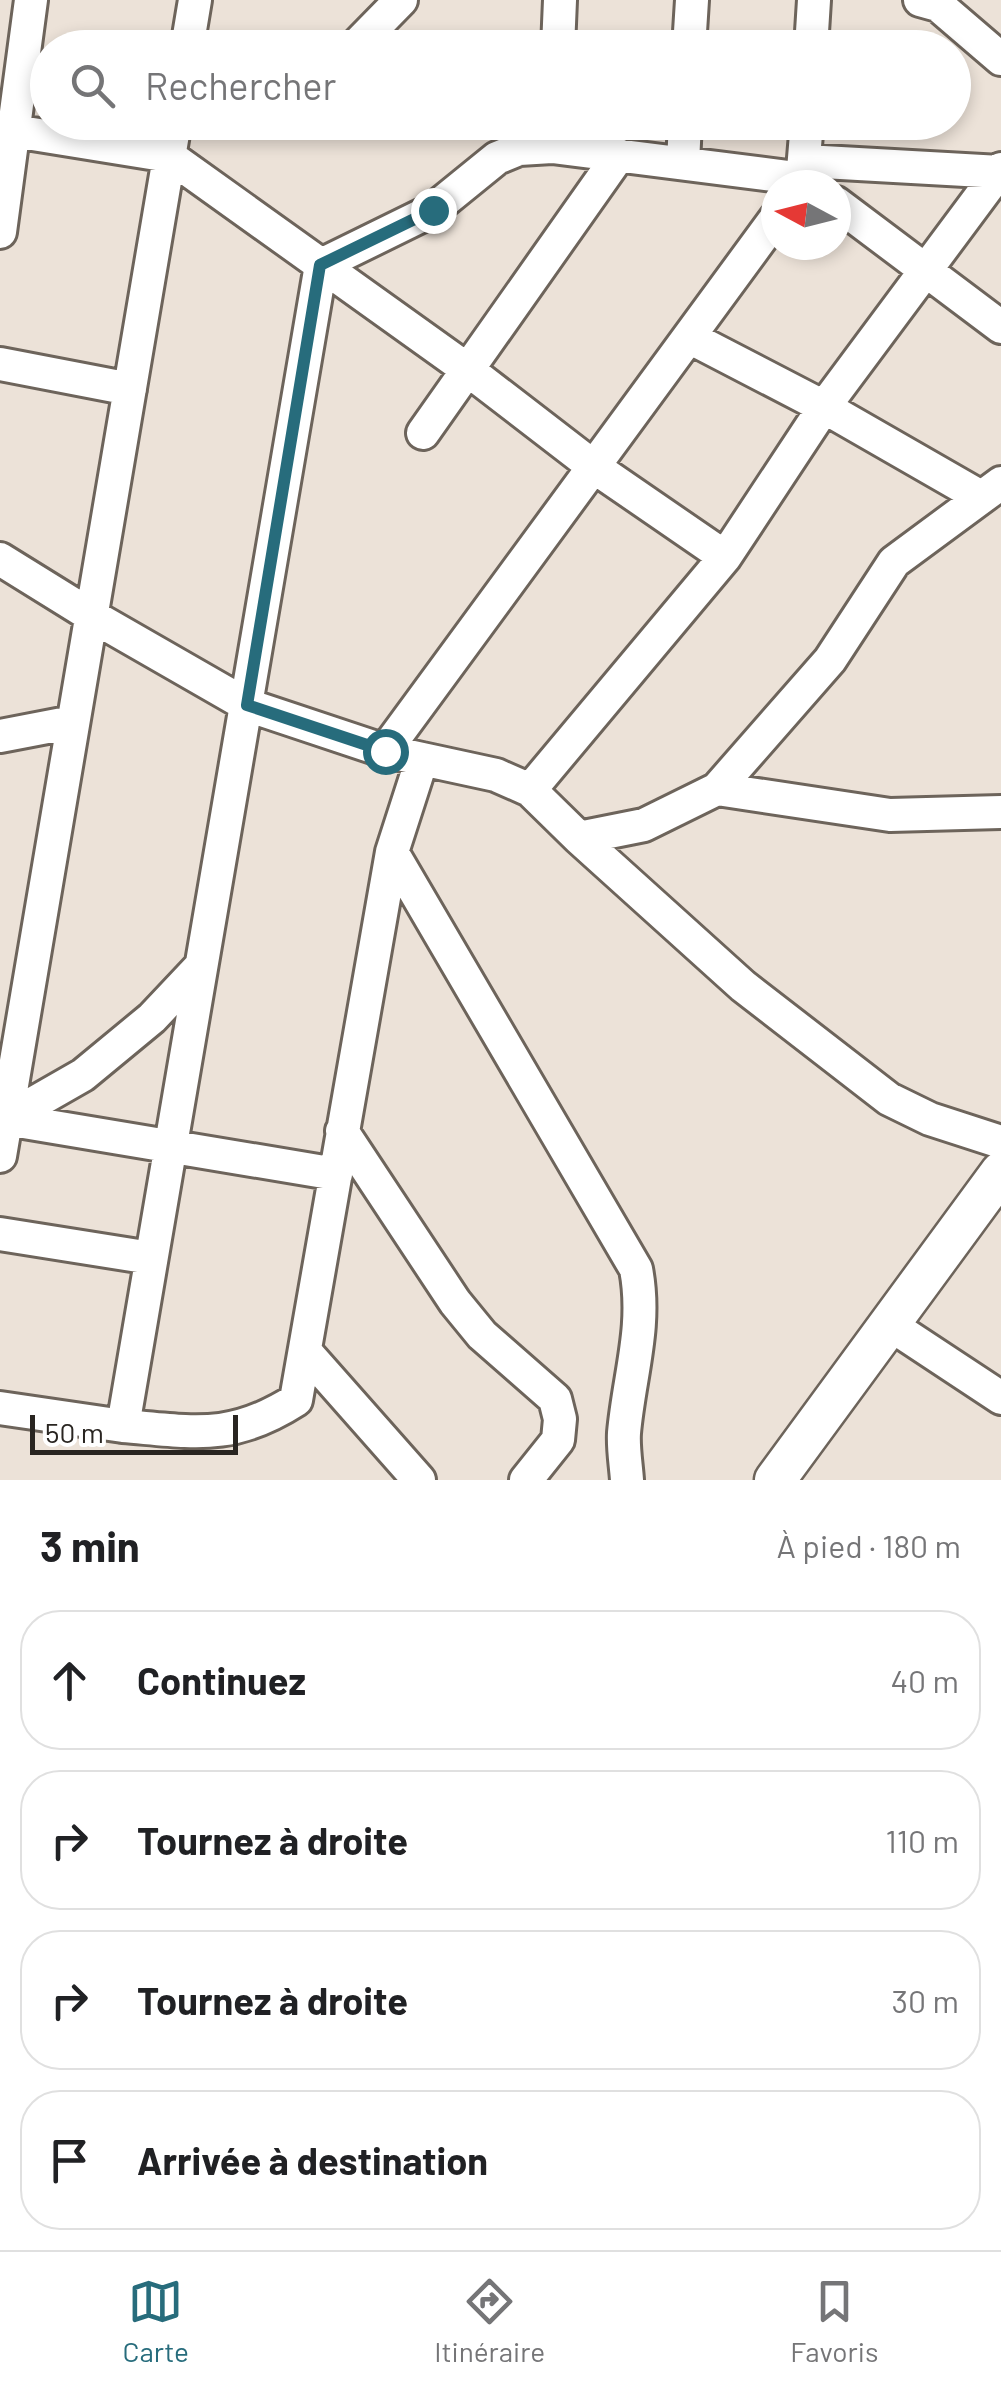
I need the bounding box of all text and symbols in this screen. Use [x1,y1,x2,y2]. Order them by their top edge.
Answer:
search box [30,30,971,140]
icon: search [65,58,120,113]
text: Rechercher [145,62,336,108]
north arrow [761,170,851,260]
route end [411,188,457,234]
route start [363,729,409,775]
scale bar [30,1410,238,1454]
text: 50 m [45,1415,104,1449]
text: 3 min [40,1520,140,1570]
text: À pied · 180 m [776,1526,961,1564]
icon: ahead [42,1653,97,1708]
text: Continuez [137,1657,306,1703]
text: 40 m [890,1661,959,1699]
icon: right [42,1813,97,1868]
text: Tournez à droite [137,1817,408,1863]
text: 110 m [886,1821,959,1859]
icon: right [42,1973,97,2028]
text: Tournez à droite [137,1977,408,2023]
text: 30 m [892,1981,959,2019]
icon: arrive [42,2133,97,2188]
text: Arrivée à destination [137,2137,488,2183]
tab: Carte [123,2274,189,2368]
tab: Itinéraire [434,2274,545,2368]
tab: Favoris [790,2274,878,2368]

